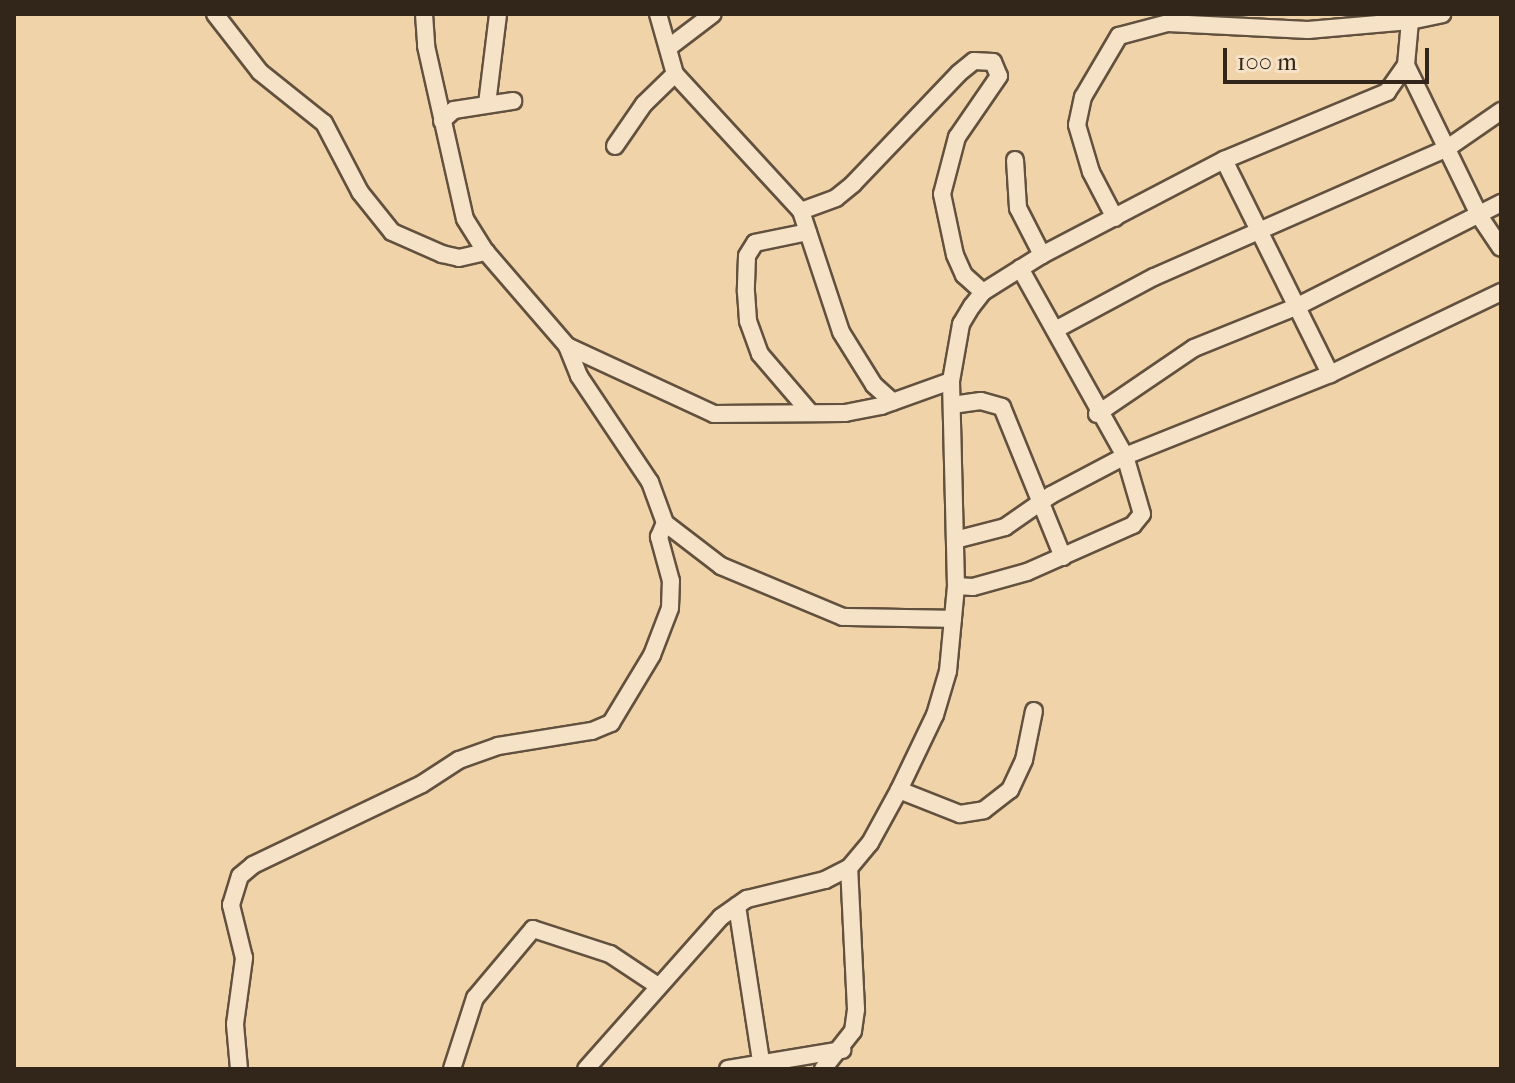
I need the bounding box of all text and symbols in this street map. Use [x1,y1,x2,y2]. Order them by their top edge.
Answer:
scale bar [1227,32,1433,82]
text: 100 m [1237,48,1297,76]

